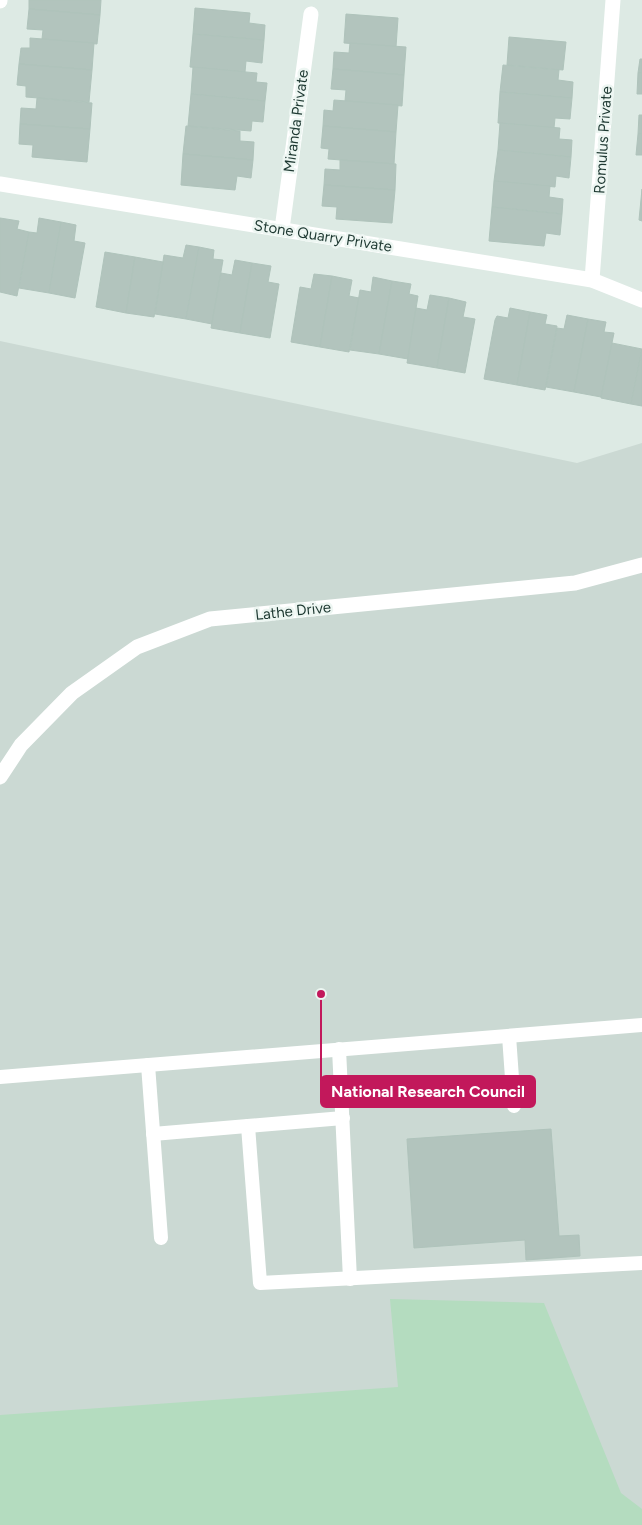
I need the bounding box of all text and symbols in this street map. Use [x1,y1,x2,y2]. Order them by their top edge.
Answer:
street label: Miranda Private [280,68,312,174]
street label: Romulus Private [590,86,616,194]
street label: Stone Quarry Private [253,216,393,256]
street label: Lathe Drive [254,598,332,624]
callout: National Research Council [321,1076,535,1107]
text: National Research Council [331,1082,525,1101]

